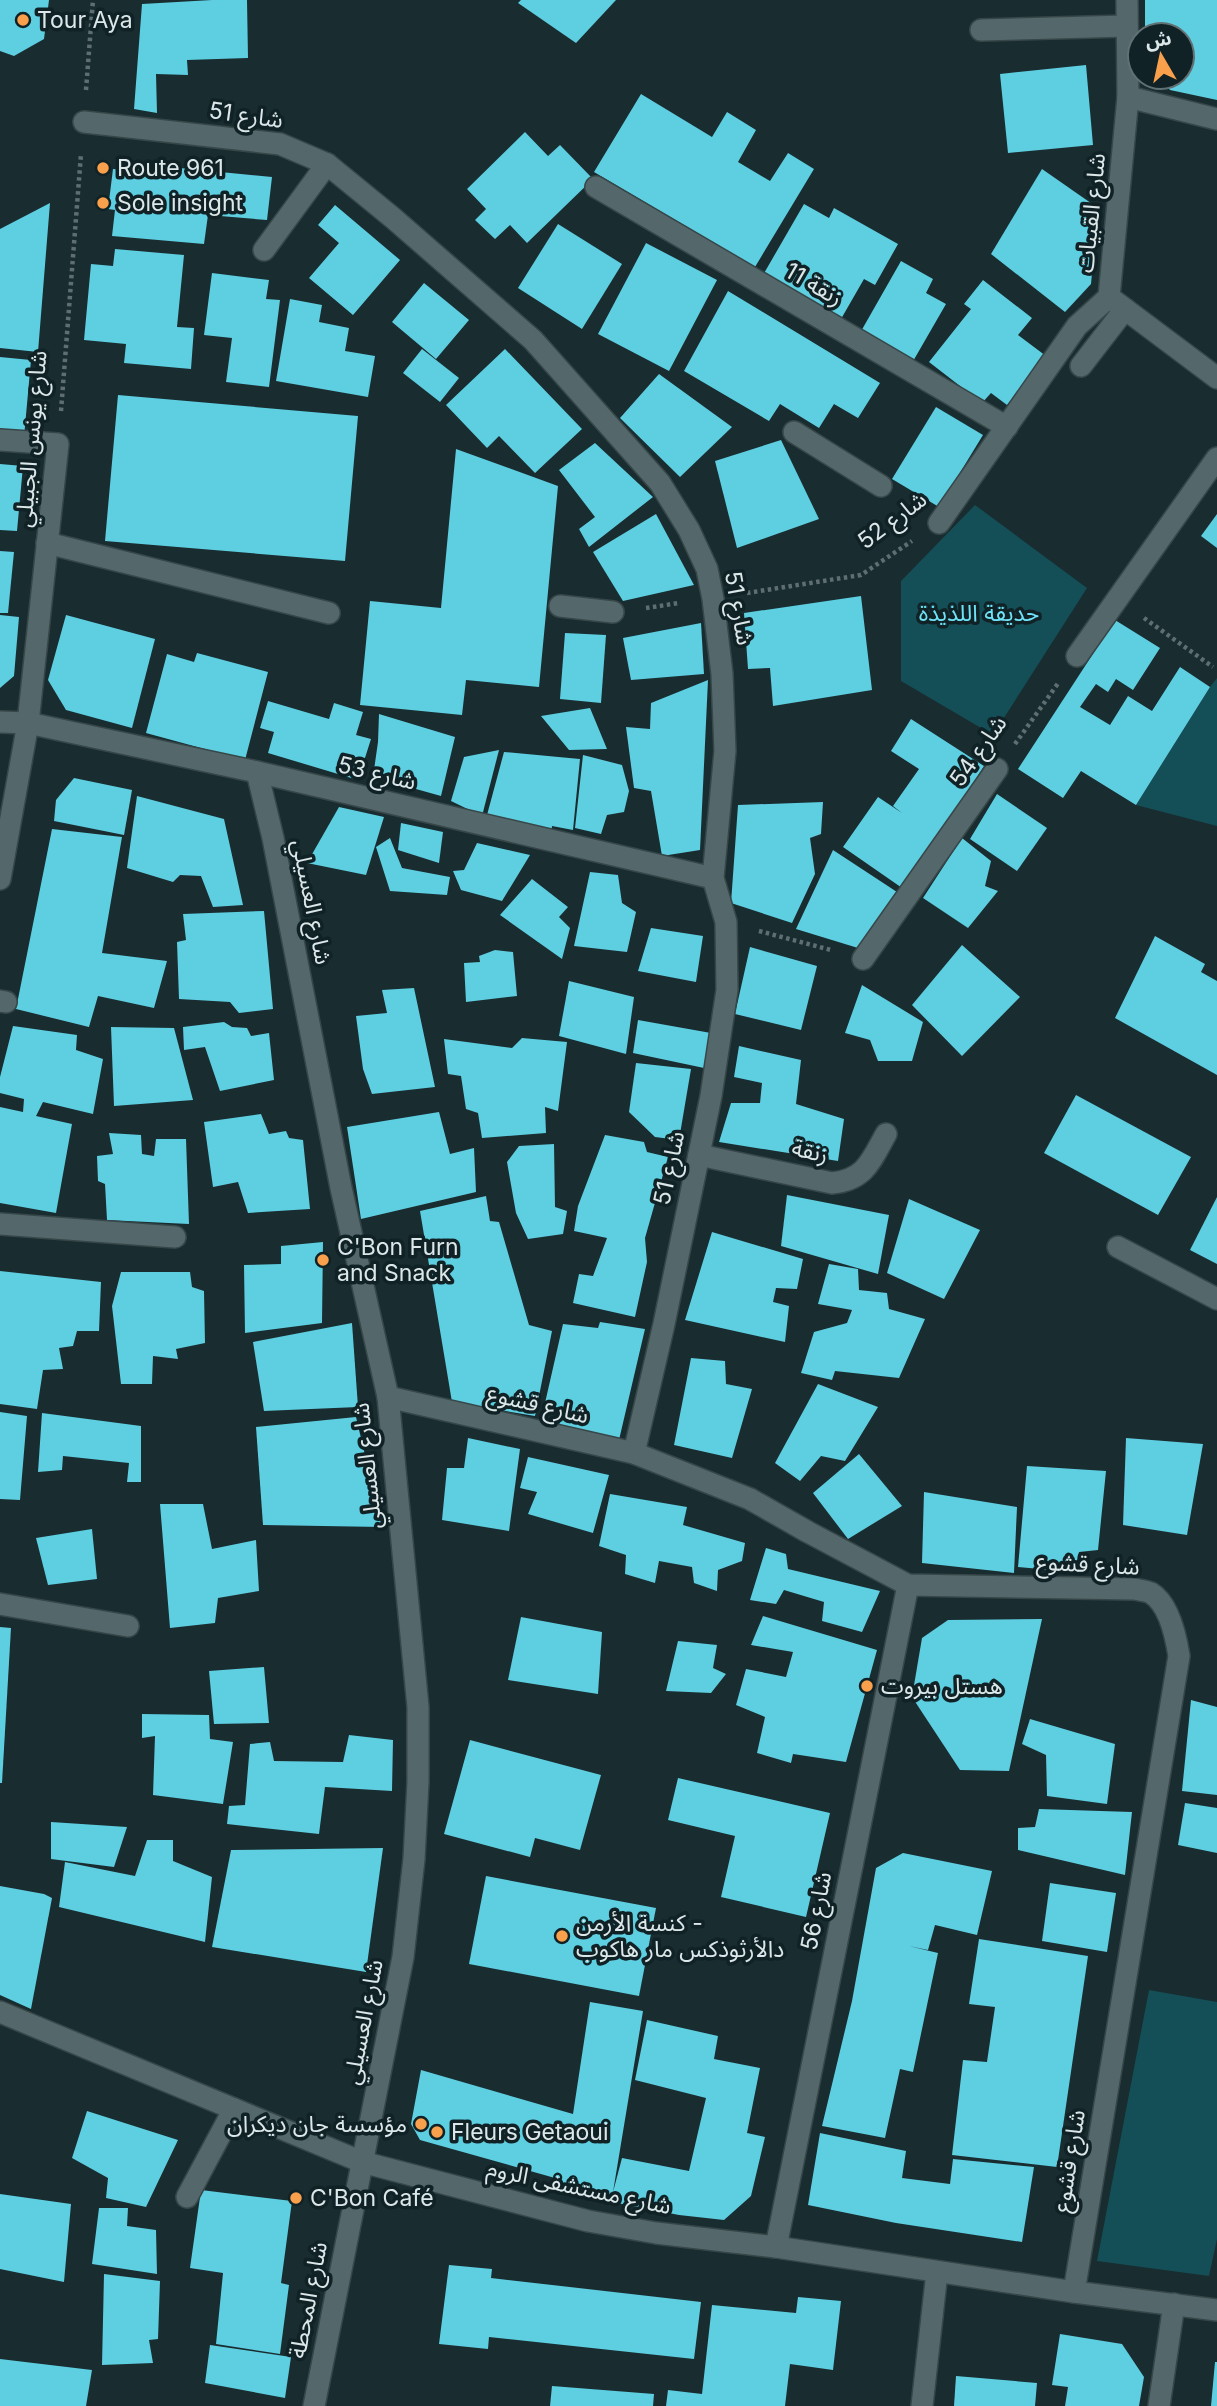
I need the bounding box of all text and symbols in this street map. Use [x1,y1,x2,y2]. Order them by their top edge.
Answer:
place label: Tour Aya [37,6,133,34]
marker: Tour Aya [15,12,31,28]
north arrow [1126,21,1196,91]
text: ش [1144,26,1173,53]
street label: شارع 51 [207,96,285,137]
street label: شارع القبيات [1071,152,1114,275]
place label: Route 961 [117,154,224,182]
marker: Route 961 [95,160,111,176]
place label: Sole insight [117,189,244,217]
marker: Sole insight [95,195,111,211]
street label: زنقة 11 [780,256,848,312]
street label: شارع يونس الجبيلي [9,349,56,529]
street label: شارع 52 [852,485,934,557]
street label: شارع 51 [716,569,759,648]
park label: حديقة اللذيذة [919,599,1039,627]
street label: شارع 54 [944,710,1015,794]
street label: شارع 53 [334,750,419,799]
street label: شارع العسيلي [283,837,338,967]
street label: شارع 51 [648,1129,693,1208]
street label: زنقة [789,1133,831,1169]
place label: C'Bon Furn and Snack [337,1233,459,1287]
marker: C'Bon Furn and Snack [315,1252,331,1268]
street label: شارع قشوع [484,1379,592,1432]
street label: شارع العسيلي [346,1401,391,1530]
street label: شارع قشوع [1035,1547,1140,1584]
place label: هستل بيروت [881,1672,1003,1700]
marker: هستل بيروت [859,1678,875,1694]
street label: شارع 56 [795,1869,840,1953]
place label: كنسة الأرمن - دالأرثوذكس مار هاكوب [576,1909,784,1963]
marker: كنسة الأرمن - دالأرثوذكس مار هاكوب [554,1928,570,1944]
street label: شارع العسيلي [337,1957,392,2087]
street label: شارع قشوع [1047,2108,1094,2215]
place label: مؤسسة جان ديكران [227,2110,407,2138]
marker: مؤسسة جان ديكران [413,2116,429,2132]
place label: Fleurs Getaoui [451,2118,609,2146]
marker: Fleurs Getaoui [429,2124,445,2140]
street label: شارع مستشفى الروم [483,2154,674,2224]
place label: C'Bon Café [310,2184,434,2212]
marker: C'Bon Café [288,2190,304,2206]
street label: شارع المحطة [283,2239,336,2361]

